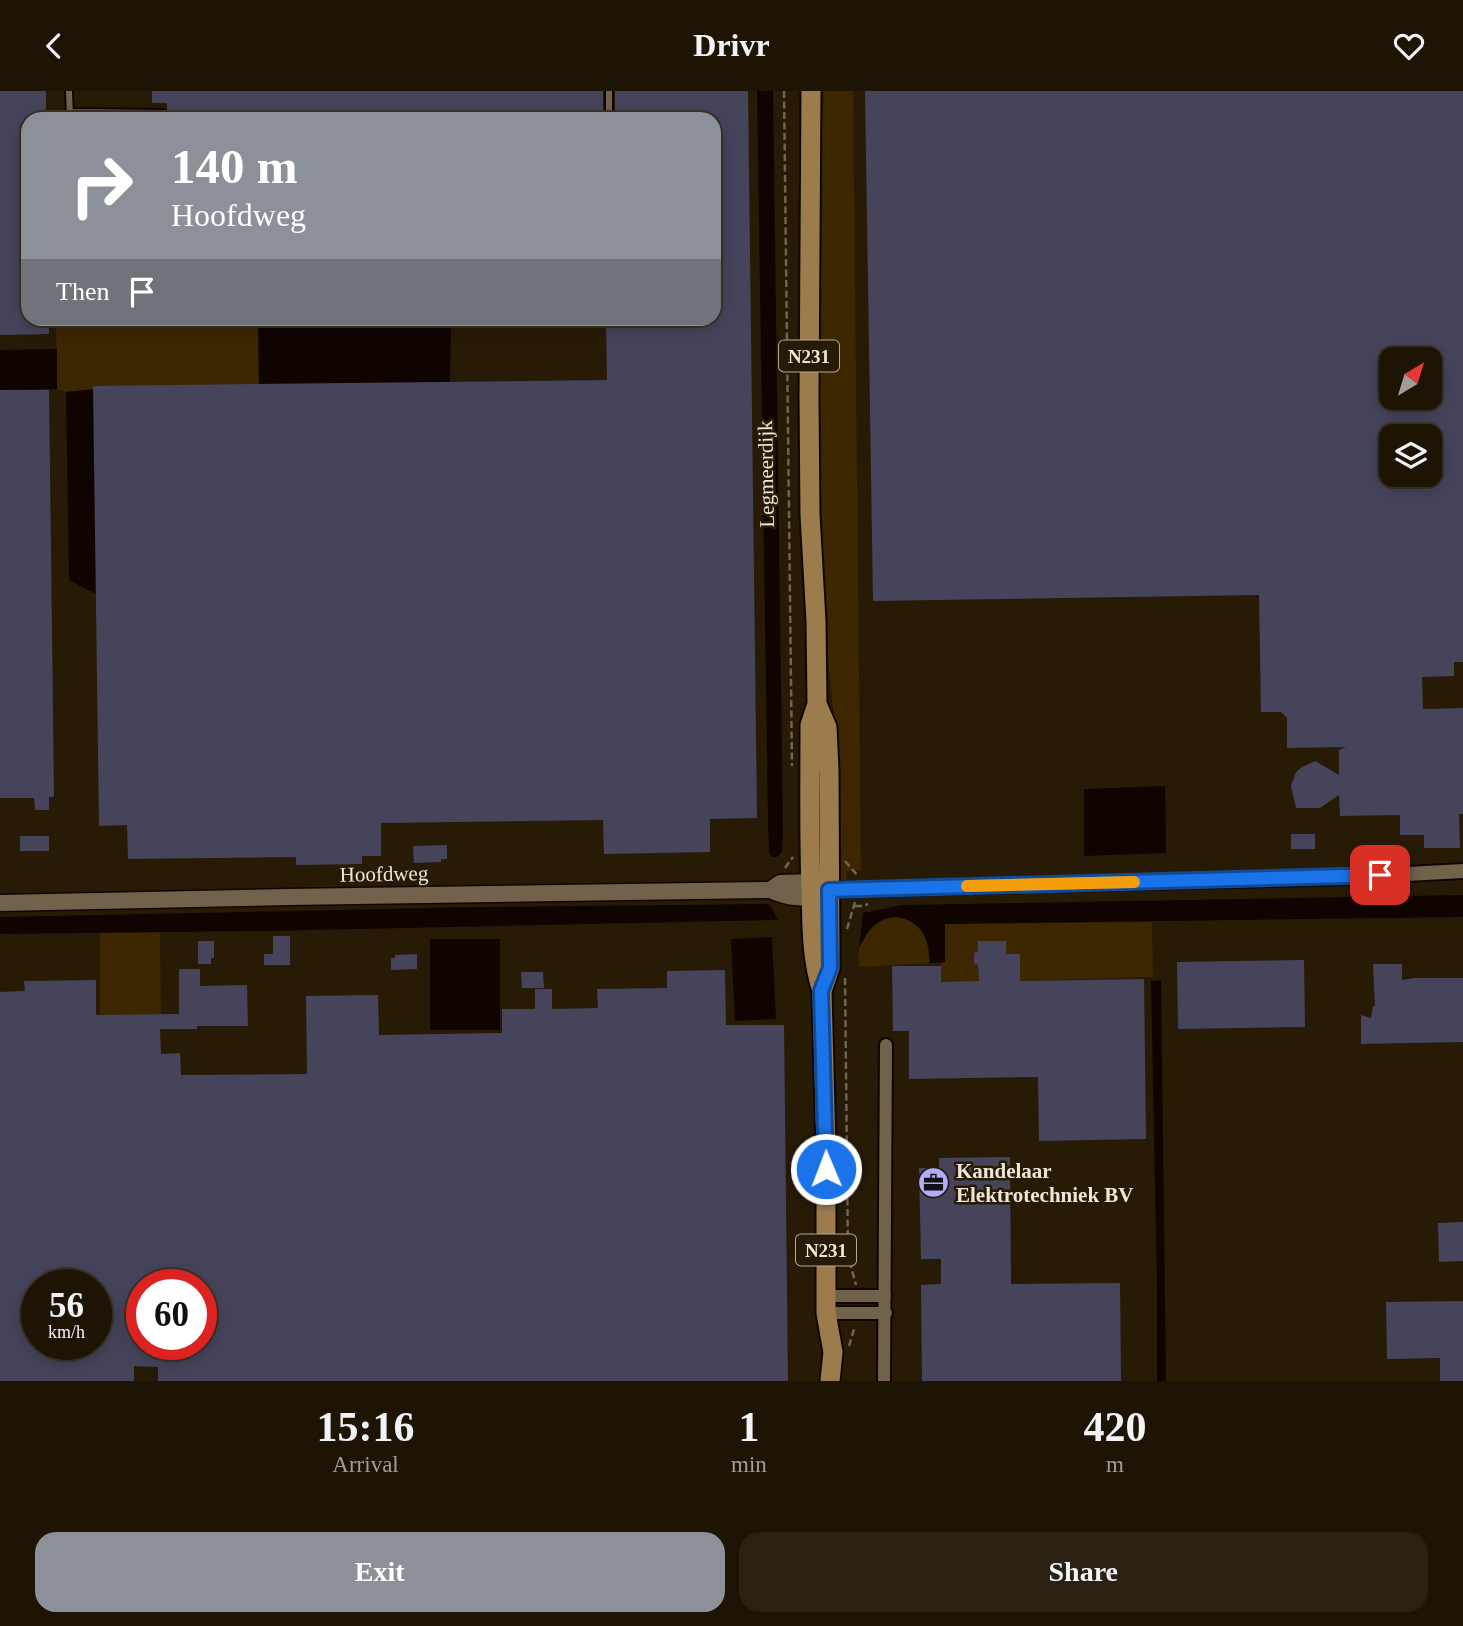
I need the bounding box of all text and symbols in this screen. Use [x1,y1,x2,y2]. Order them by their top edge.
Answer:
icon: back [35,27,73,65]
text: Drivr [693,27,770,63]
icon: heart [1390,27,1428,65]
text: 140 m [171,139,298,194]
icon: right [56,140,147,231]
text: Hoofdweg [171,197,306,233]
icon: arrive [123,273,161,311]
text: Then [56,277,109,306]
road number: N231 [779,340,839,371]
north arrow [1379,347,1442,409]
map controls [1379,347,1442,487]
street label: Legmeerdijk [753,420,779,528]
button: layers [1379,424,1442,487]
pin [1350,845,1410,905]
icon: arrive [1361,856,1399,894]
street label: Hoofdweg [339,861,429,887]
position arrow [789,1132,863,1206]
place label: Kandelaar Elektrotechniek BV [956,1159,1134,1207]
office icon: Kandelaar Elektrotechniek BV [916,1166,950,1200]
road number: N231 [796,1235,856,1266]
speed limit sign: 60 [126,1269,217,1360]
text: 56 [49,1286,84,1325]
text: km/h [48,1322,85,1342]
text: 15:16 [317,1404,415,1450]
text: 1 [738,1404,759,1450]
text: 420 [1083,1404,1146,1450]
text: Arrival [332,1452,399,1477]
text: min [731,1452,767,1477]
text: m [1106,1452,1124,1477]
button: Exit [35,1532,725,1612]
button: Share [739,1532,1428,1612]

